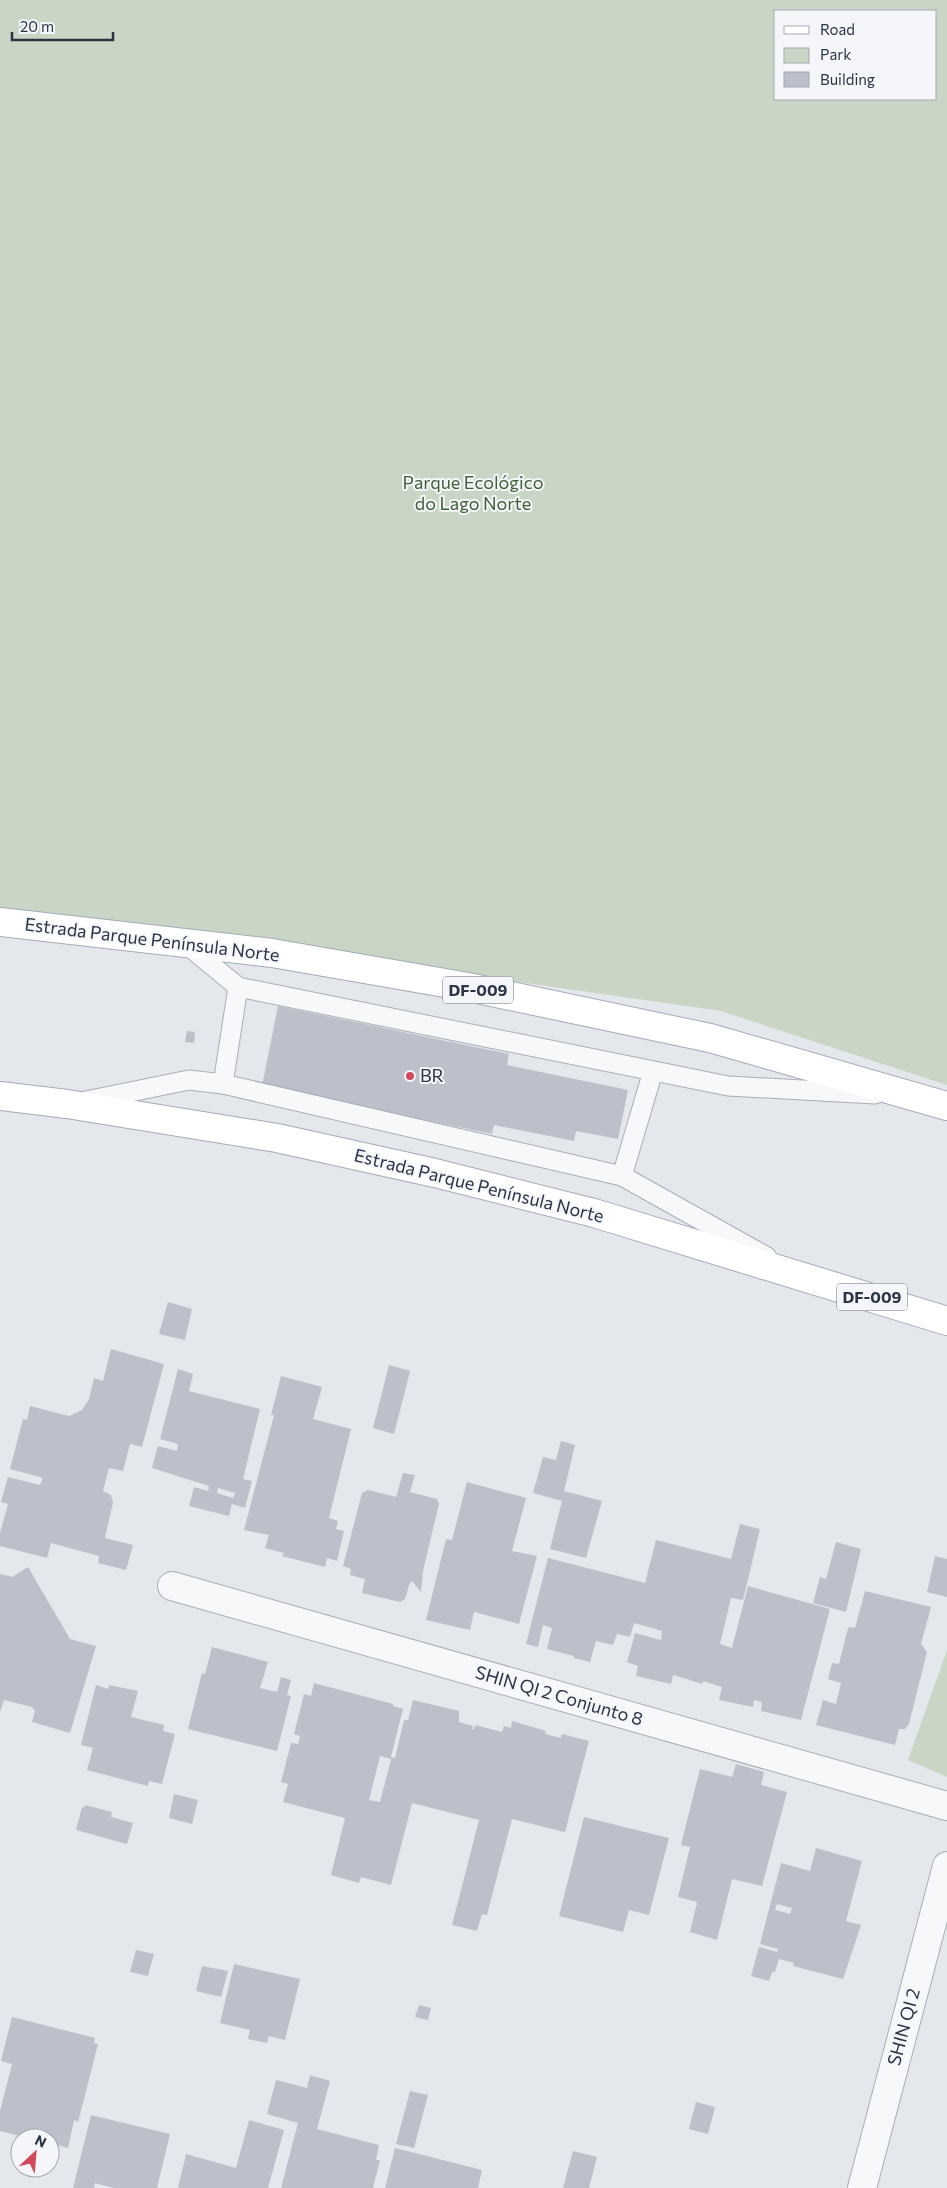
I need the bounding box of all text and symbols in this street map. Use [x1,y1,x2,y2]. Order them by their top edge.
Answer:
scale bar [12,10,114,42]
legend [774,10,937,100]
text: 20 m [20,17,54,35]
text: Road [820,20,855,38]
text: Park [820,45,851,63]
text: Building [820,70,875,88]
park label: Parque Ecológico do Lago Norte [403,471,543,514]
street label: Estrada Parque Península Norte [23,912,281,966]
road number: DF-009 [443,976,513,1004]
place label: BR [420,1064,444,1086]
marker: BR [404,1070,416,1082]
street label: Estrada Parque Península Norte [352,1143,606,1227]
road number: DF-009 [837,1284,907,1310]
street label: SHIN QI 2 Conjunto 8 [473,1661,646,1730]
street label: SHIN QI 2 [882,1986,924,2068]
north arrow [10,2128,60,2178]
text: N [32,2131,49,2151]

